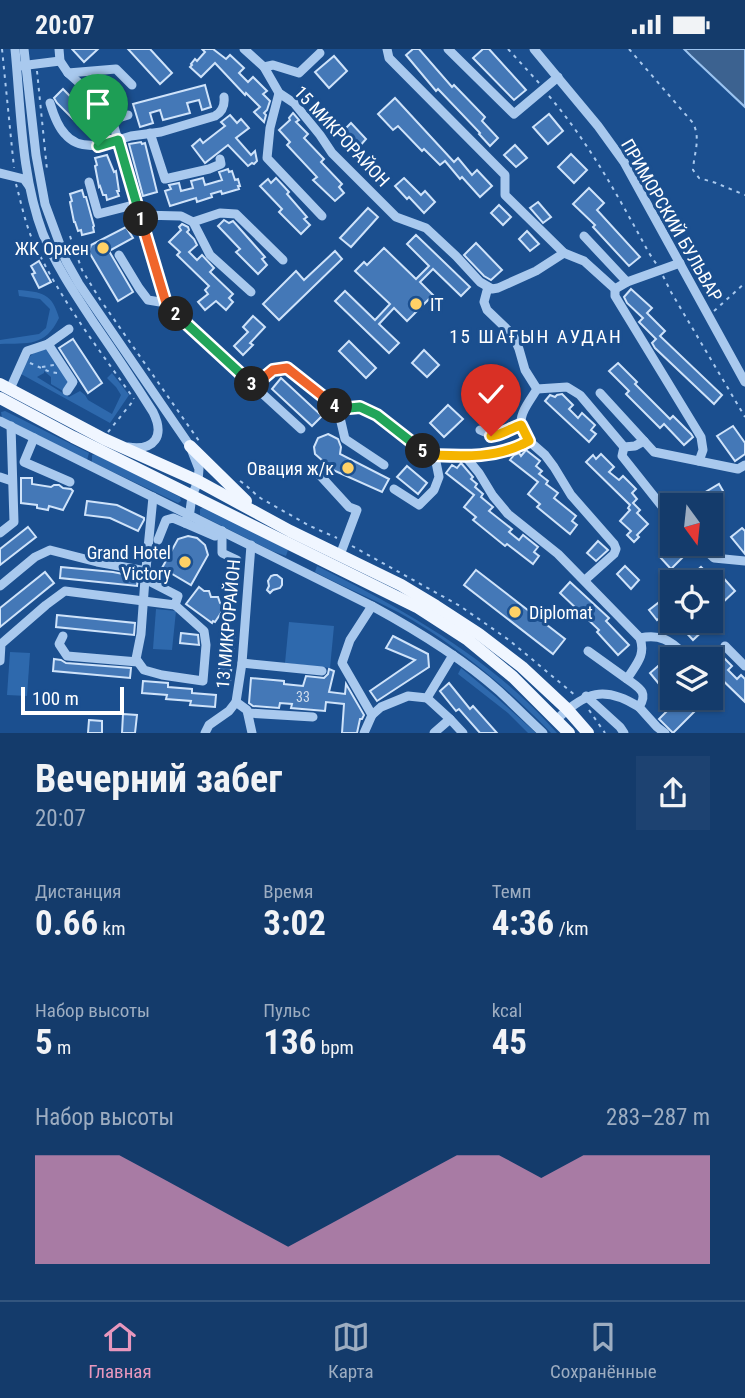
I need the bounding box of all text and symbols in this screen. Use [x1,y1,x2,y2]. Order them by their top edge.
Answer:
text: 20:07 [35,10,95,40]
pin [68,74,128,146]
street label: 15 МИКРОРАЙОН [290,81,394,191]
icon: arrive [79,85,117,123]
street label: ПРИМОРСКИЙ БУЛЬВАР [617,135,727,305]
pin: 1 [124,201,158,237]
text: 1 [136,207,145,230]
place label: ЖК Оркен [15,238,89,259]
marker: ЖК Оркен [95,240,111,256]
place label: IT [430,294,444,315]
pin: 2 [158,296,194,331]
marker: IT [408,296,424,312]
text: 2 [171,302,180,325]
district label: 15 ШАҒЫН АУДАН [449,325,623,348]
pin [461,364,521,436]
pin: 3 [234,367,270,401]
text: 3 [247,372,256,395]
icon: check [472,375,510,413]
pin: 4 [318,389,352,423]
text: 4 [330,394,339,417]
pin: 5 [406,433,440,469]
text: 5 [418,439,427,462]
place label: Овация ж/к [247,458,334,479]
marker: Овация ж/к [340,460,356,476]
north arrow [660,493,723,557]
map controls [660,493,723,710]
place label: Grand Hotel Victory [87,542,171,584]
marker: Grand Hotel Victory [177,554,193,570]
street label: 13 МИКРОРАЙОН [212,558,244,690]
button: locate [660,570,723,633]
place label: Diplomat [529,602,593,623]
marker: Diplomat [507,604,523,620]
button: layers [660,647,723,710]
scale bar [21,684,124,716]
text: 100 m [32,687,79,710]
house number: 33 [296,689,310,705]
button: share [636,756,710,830]
text: Вечерний забег [35,757,282,801]
text: 20:07 [35,805,86,832]
text: Дистанция [35,880,122,903]
text: Время [263,880,313,903]
text: Темп [492,880,531,903]
text: 0.66 [35,903,98,944]
text: 3:02 [263,903,326,944]
text: 4:36 [492,903,554,944]
text: km [98,917,125,940]
text: /km [554,917,589,940]
text: Набор высоты [35,999,150,1022]
text: Пульс [263,999,310,1022]
text: kcal [492,999,522,1022]
text: 5 [35,1022,53,1063]
text: 136 [263,1022,316,1063]
text: 45 [492,1022,527,1063]
text: m [53,1036,71,1059]
text: bpm [316,1036,354,1059]
text: Набор высоты [35,1104,174,1131]
text: 283–287 m [606,1104,710,1131]
tab: Главная [88,1318,152,1383]
tab: Карта [328,1318,374,1383]
tab: Сохранённые [550,1318,657,1383]

